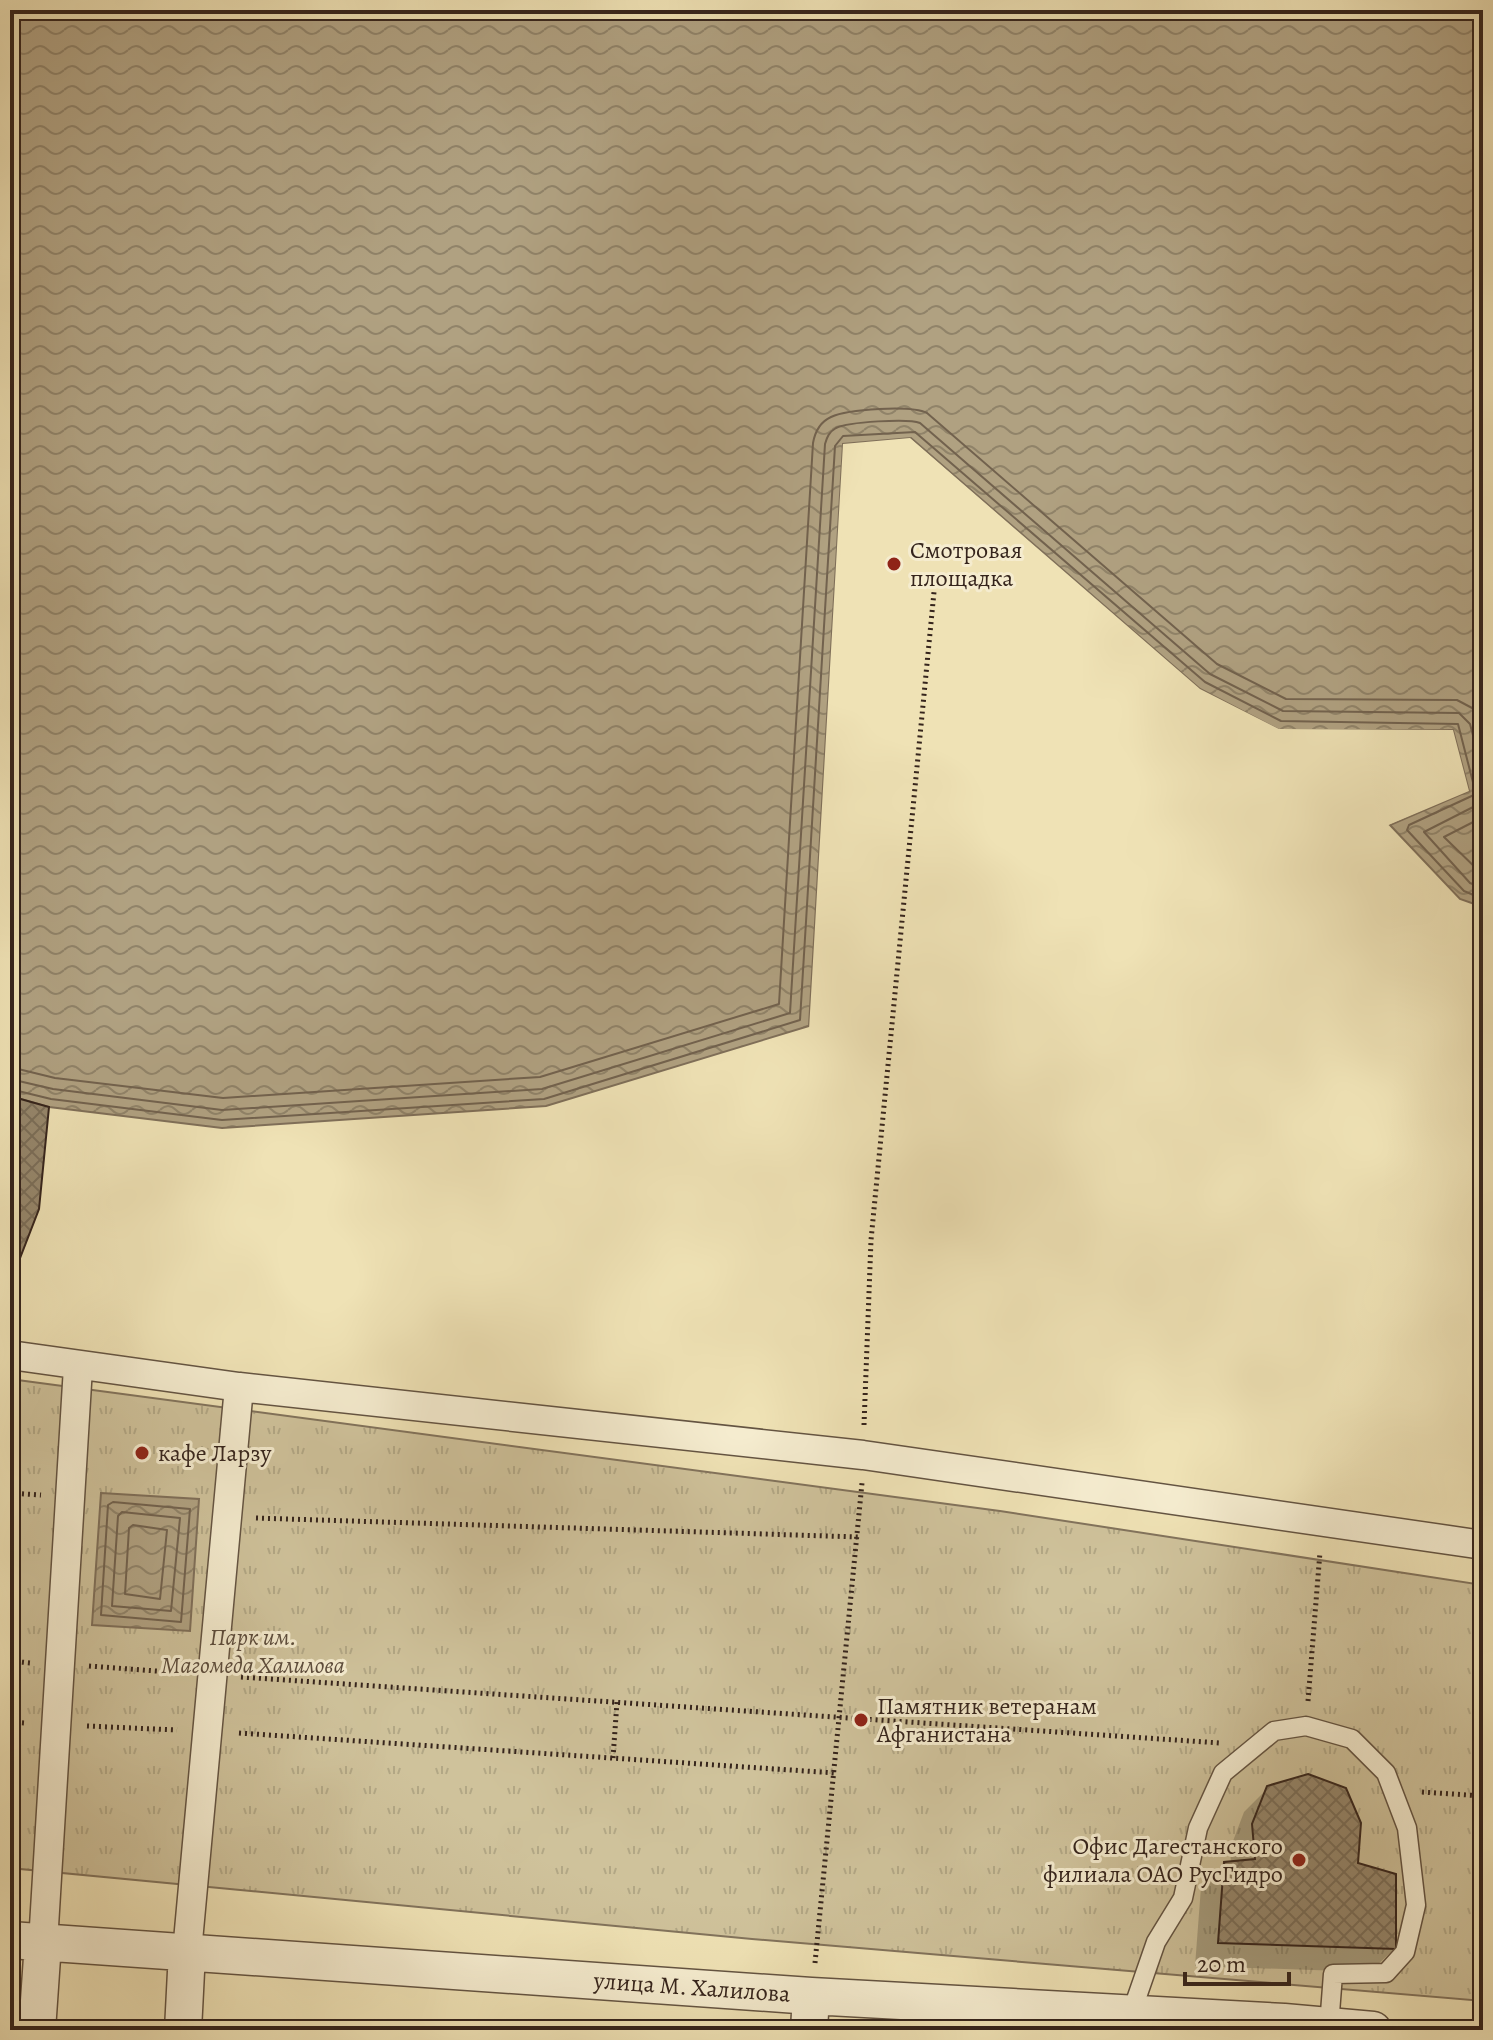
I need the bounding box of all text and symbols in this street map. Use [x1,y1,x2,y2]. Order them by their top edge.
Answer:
place label: Смотровая площадка [910,534,1022,594]
marker: Смотровая площадка [885,555,903,573]
place label: кафе Ларзу [158,1437,271,1469]
marker: кафе Ларзу [133,1444,151,1462]
park label: Парк им. Магомеда Халилова [161,1621,345,1681]
place label: Памятник ветеранам Афганистана [876,1690,1097,1750]
marker: Памятник ветеранам Афганистана [852,1711,870,1729]
place label: Офис Дагестанского филиала ОАО РусГидро [1043,1830,1283,1890]
marker: Офис Дагестанского филиала ОАО РусГидро [1290,1851,1308,1869]
scale bar [1185,1936,1289,1986]
text: 20 m [1197,1948,1246,1980]
street label: улица М. Халилова [592,1964,791,2010]

